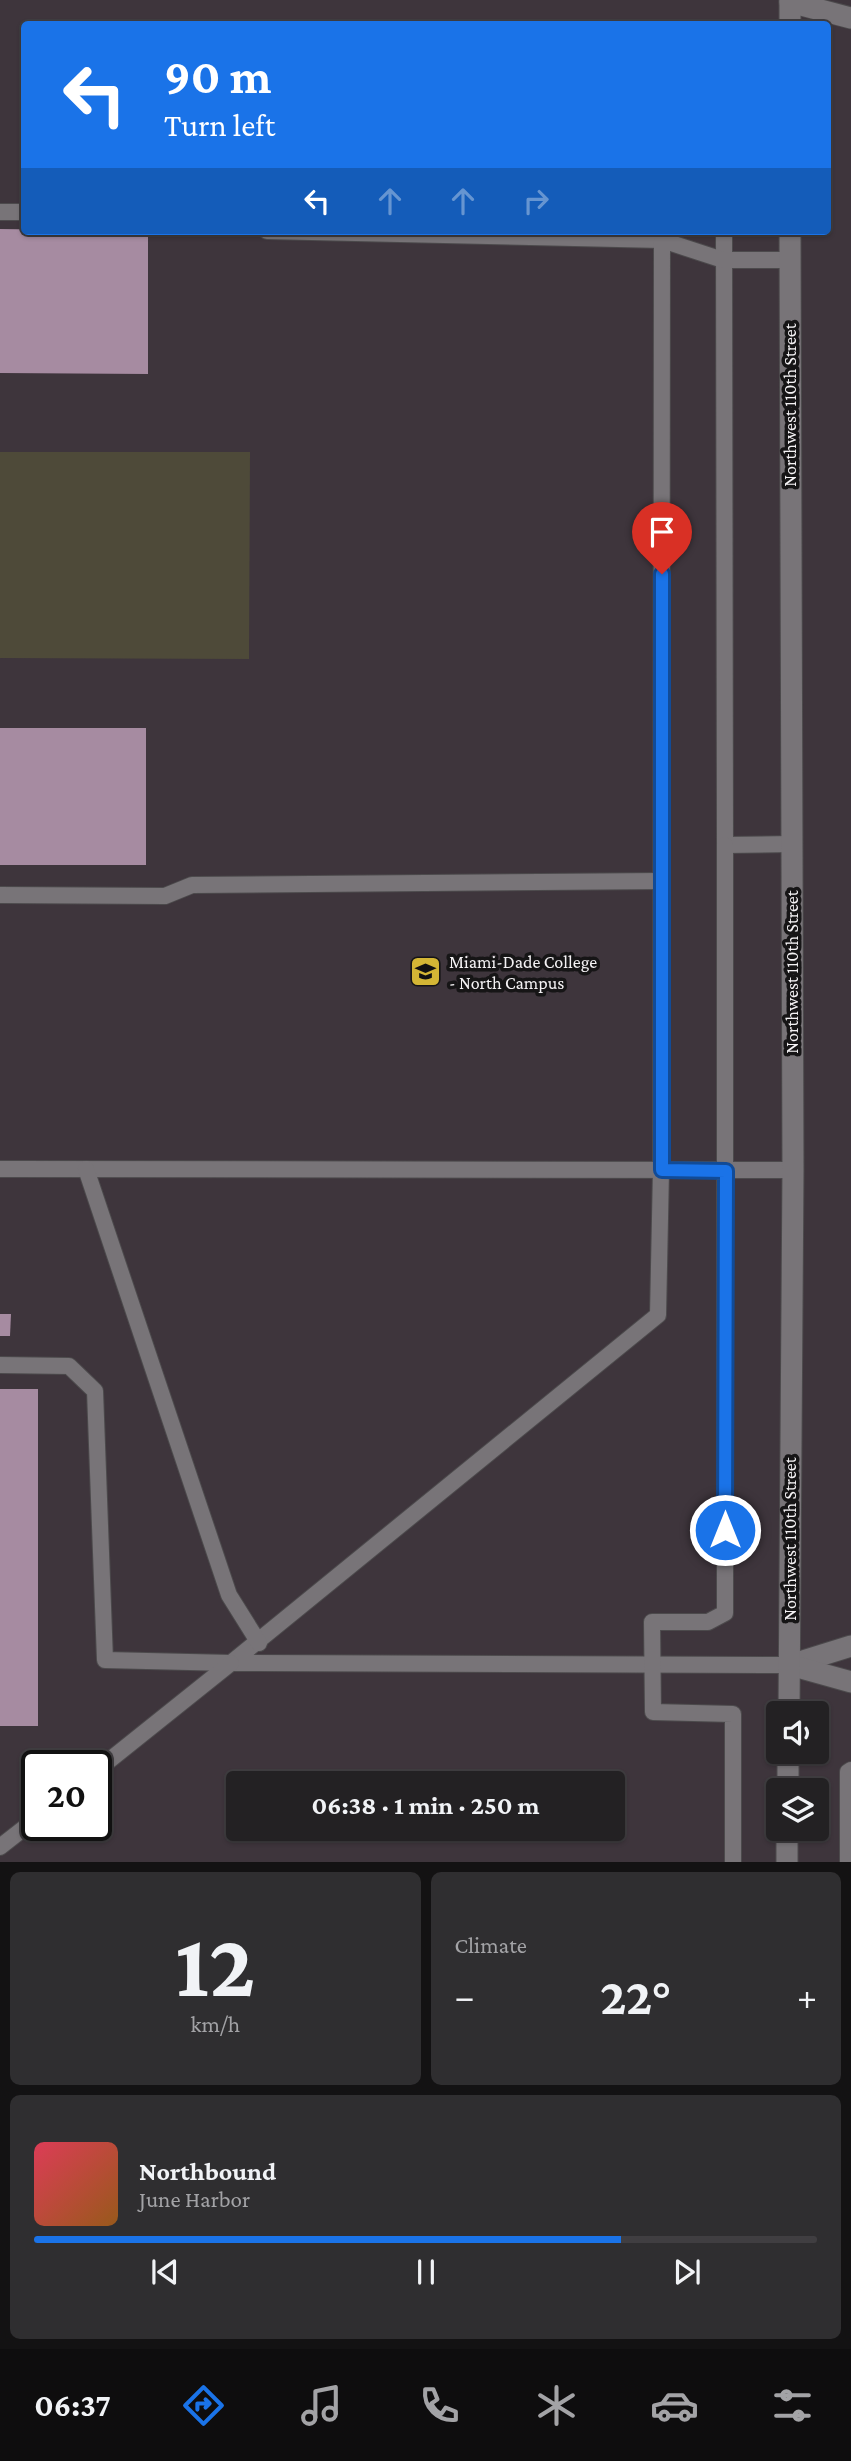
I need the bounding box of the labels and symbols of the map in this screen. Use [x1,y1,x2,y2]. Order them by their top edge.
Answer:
street label: Northwest 110th Street [780,322,800,487]
pin [632,502,692,574]
street label: Northwest 110th Street [782,889,802,1054]
place label: Miami-Dade College - North Campus [449,952,597,993]
school or university icon: Miami-Dade College - North Campus [409,955,443,989]
street label: Northwest 110th Street [780,1456,800,1621]
position arrow [688,1493,762,1567]
speed limit sign: 20 [21,1750,112,1841]

